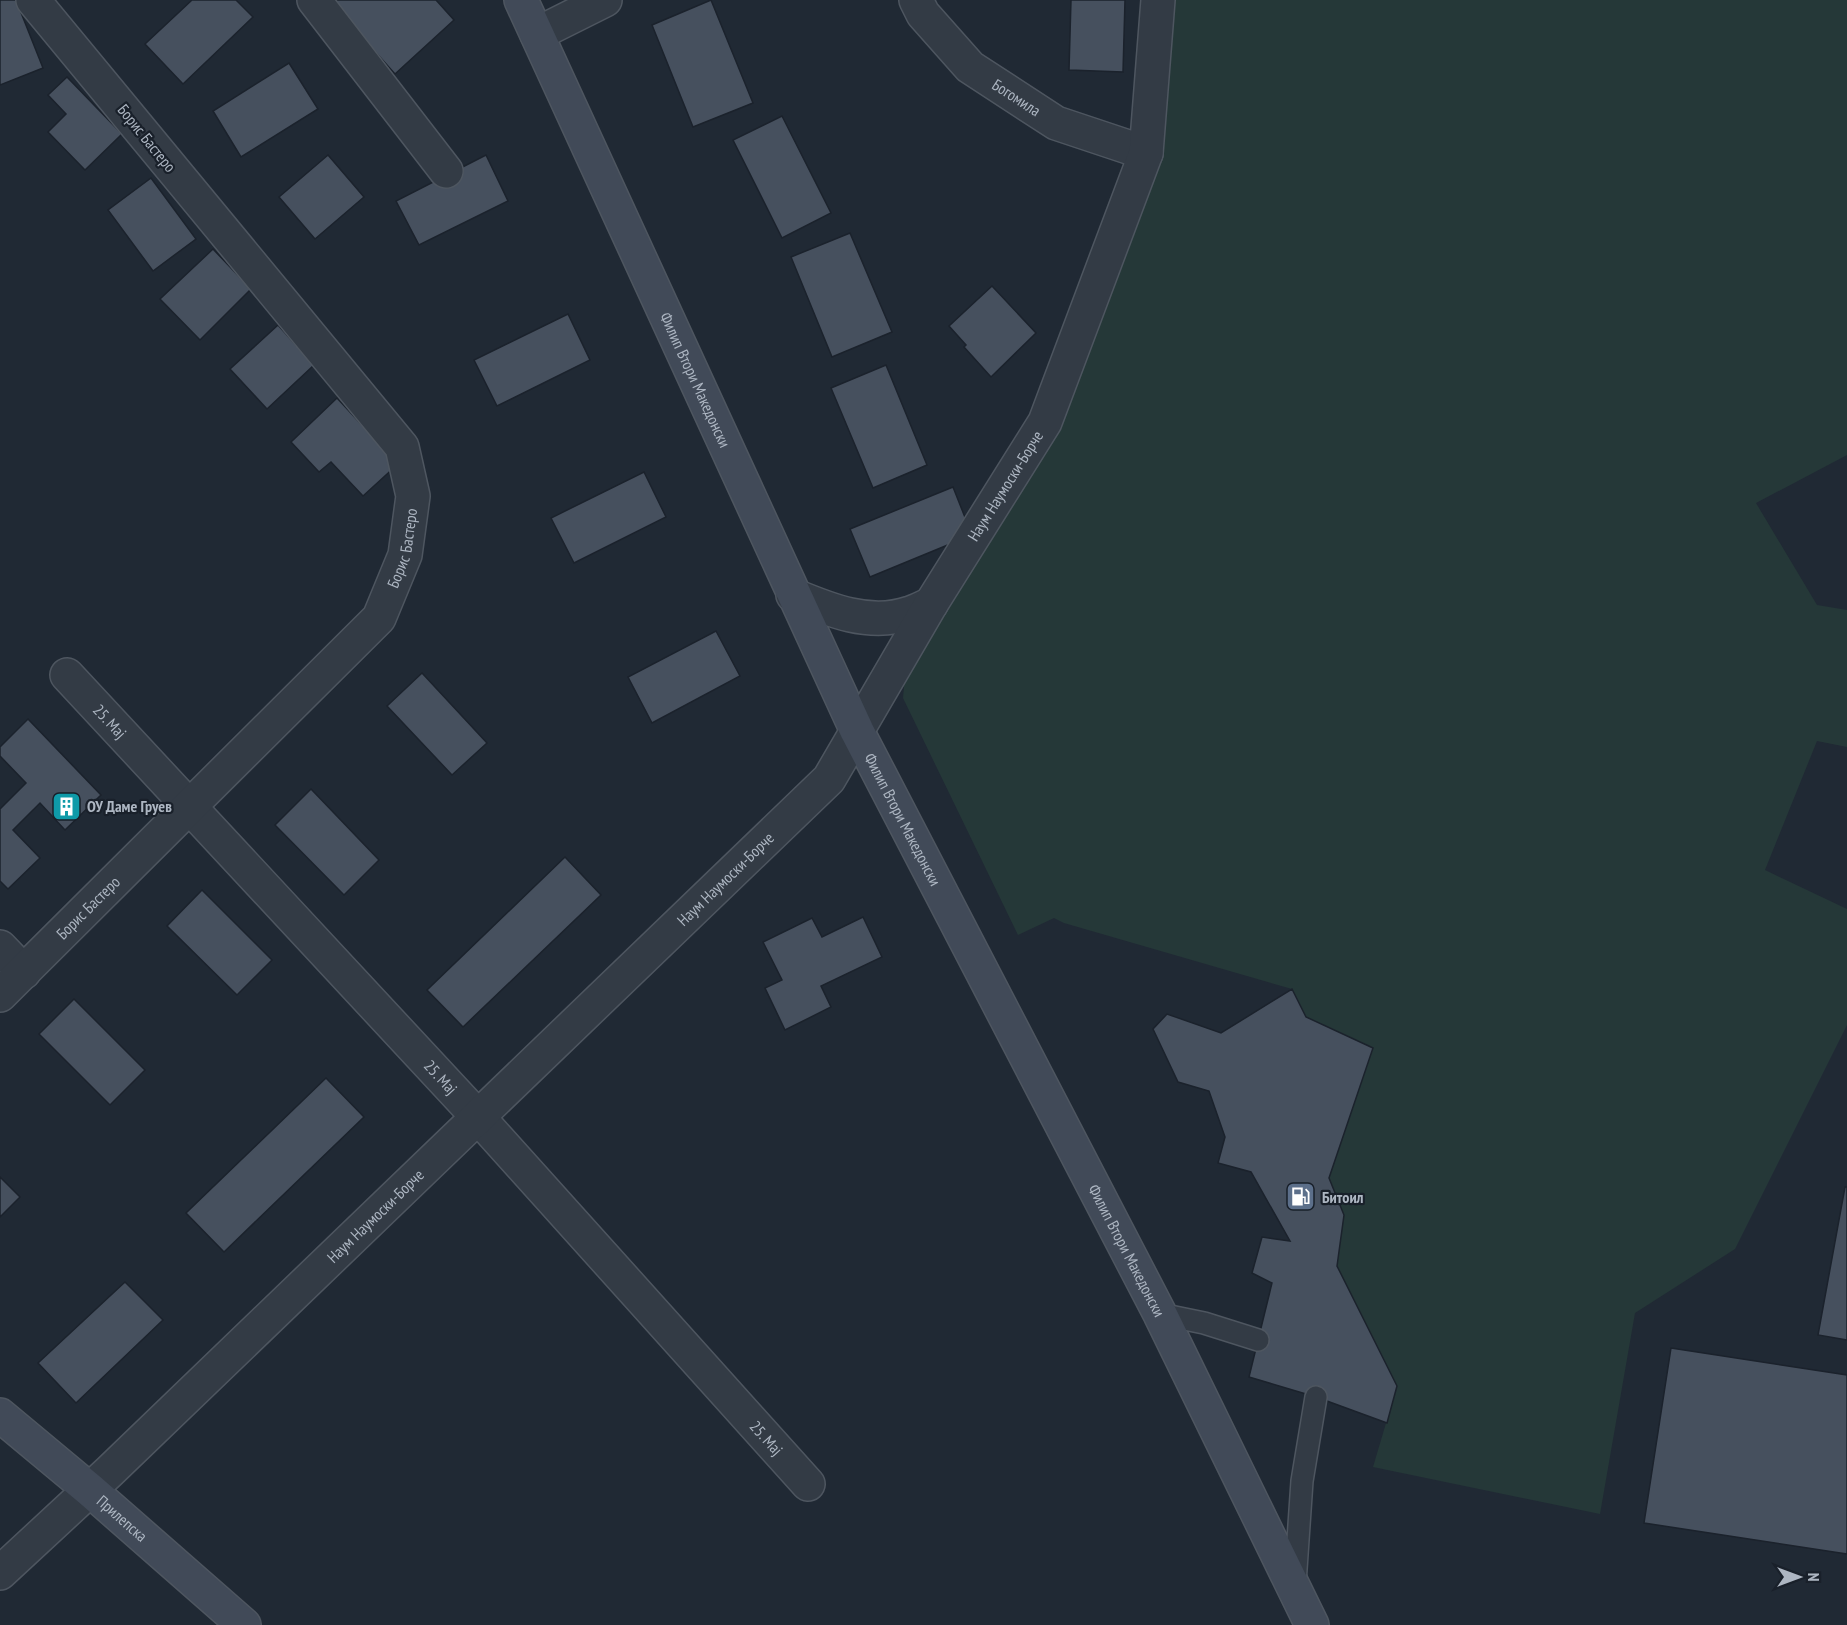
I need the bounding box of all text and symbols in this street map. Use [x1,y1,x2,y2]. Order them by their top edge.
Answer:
street label: Богомила [989,74,1045,120]
street label: Борис Бастеро [114,100,180,176]
street label: Филип Втори Македонски [656,309,735,451]
street label: Наум Наумоски-Борче [963,427,1047,545]
street label: Борис Бастеро [383,507,421,591]
street label: 25. Мај [89,700,131,742]
street label: Филип Втори Македонски [860,750,946,889]
building icon: ОУ Даме Груев [50,790,82,822]
place label: ОУ Даме Груев [87,796,172,816]
street label: Наум Наумоски-Борче [673,828,778,930]
street label: Борис Бастеро [52,872,124,943]
street label: 25. Мај [420,1056,462,1098]
street label: Наум Наумоски-Борче [323,1165,428,1267]
street label: Филип Втори Македонски [1084,1181,1170,1320]
fuel station icon: Битоил [1285,1181,1317,1213]
place label: Битоил [1322,1187,1364,1207]
street label: 25. Мај [746,1416,787,1459]
street label: Прилепска [93,1491,152,1546]
north arrow [1769,1547,1829,1607]
text: N [1804,1573,1824,1581]

